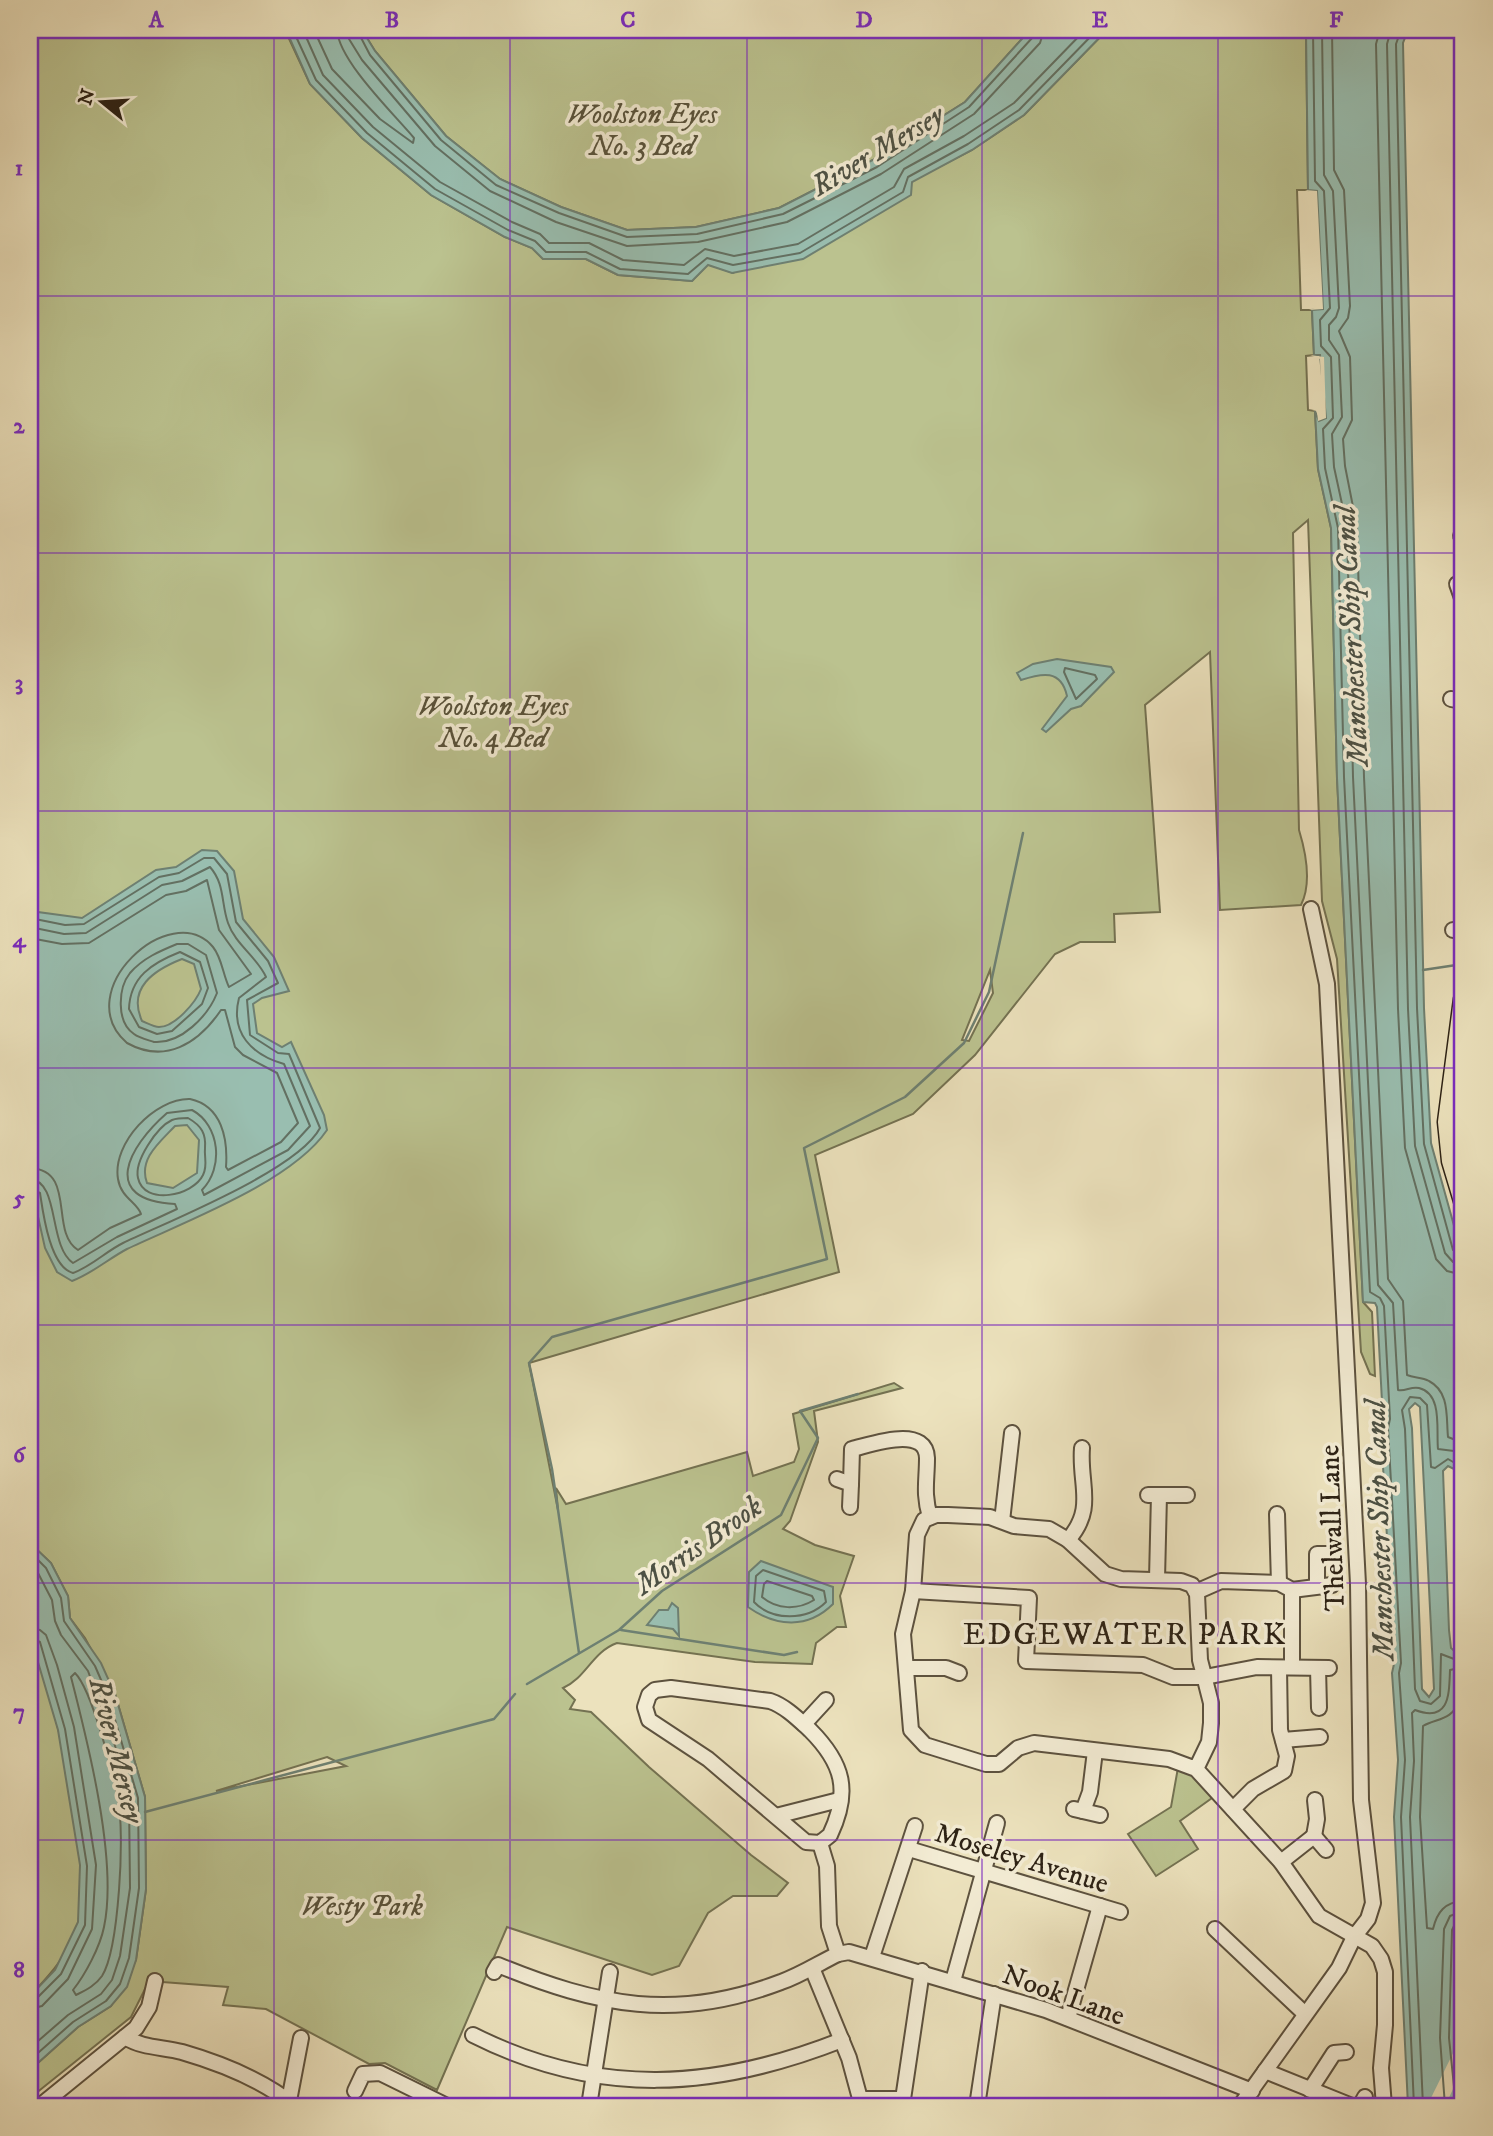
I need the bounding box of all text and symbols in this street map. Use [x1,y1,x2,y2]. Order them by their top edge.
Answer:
text: A [148,6,165,35]
text: B [385,6,399,35]
text: C [620,6,636,35]
text: D [855,6,873,35]
text: E [1092,6,1108,35]
text: F [1329,6,1344,35]
north arrow [66,66,136,136]
text: N [74,86,101,108]
water label: River Mersey [804,96,953,206]
park label: Woolston Eyes No. 3 Bed [567,97,718,164]
text: 1 [15,154,23,183]
text: 2 [13,412,25,441]
water label: Manchester Ship Canal [1327,502,1378,769]
text: 3 [15,669,23,698]
park label: Woolston Eyes No. 4 Bed [418,689,569,756]
text: 4 [12,926,27,955]
text: 5 [12,1184,25,1213]
water label: Manchester Ship Canal [1357,1396,1404,1663]
text: 6 [13,1441,27,1470]
street label: Thelwall Lane [1312,1444,1353,1612]
water label: Morris Brook [626,1488,770,1605]
district label: EDGEWATER PARK [963,1615,1287,1655]
water label: River Mersey [79,1673,152,1829]
text: 7 [13,1698,25,1727]
street label: Moseley Avenue [931,1815,1113,1901]
park label: Westy Park [301,1889,423,1924]
text: 8 [13,1956,25,1985]
street label: Nook Lane [998,1957,1129,2034]

